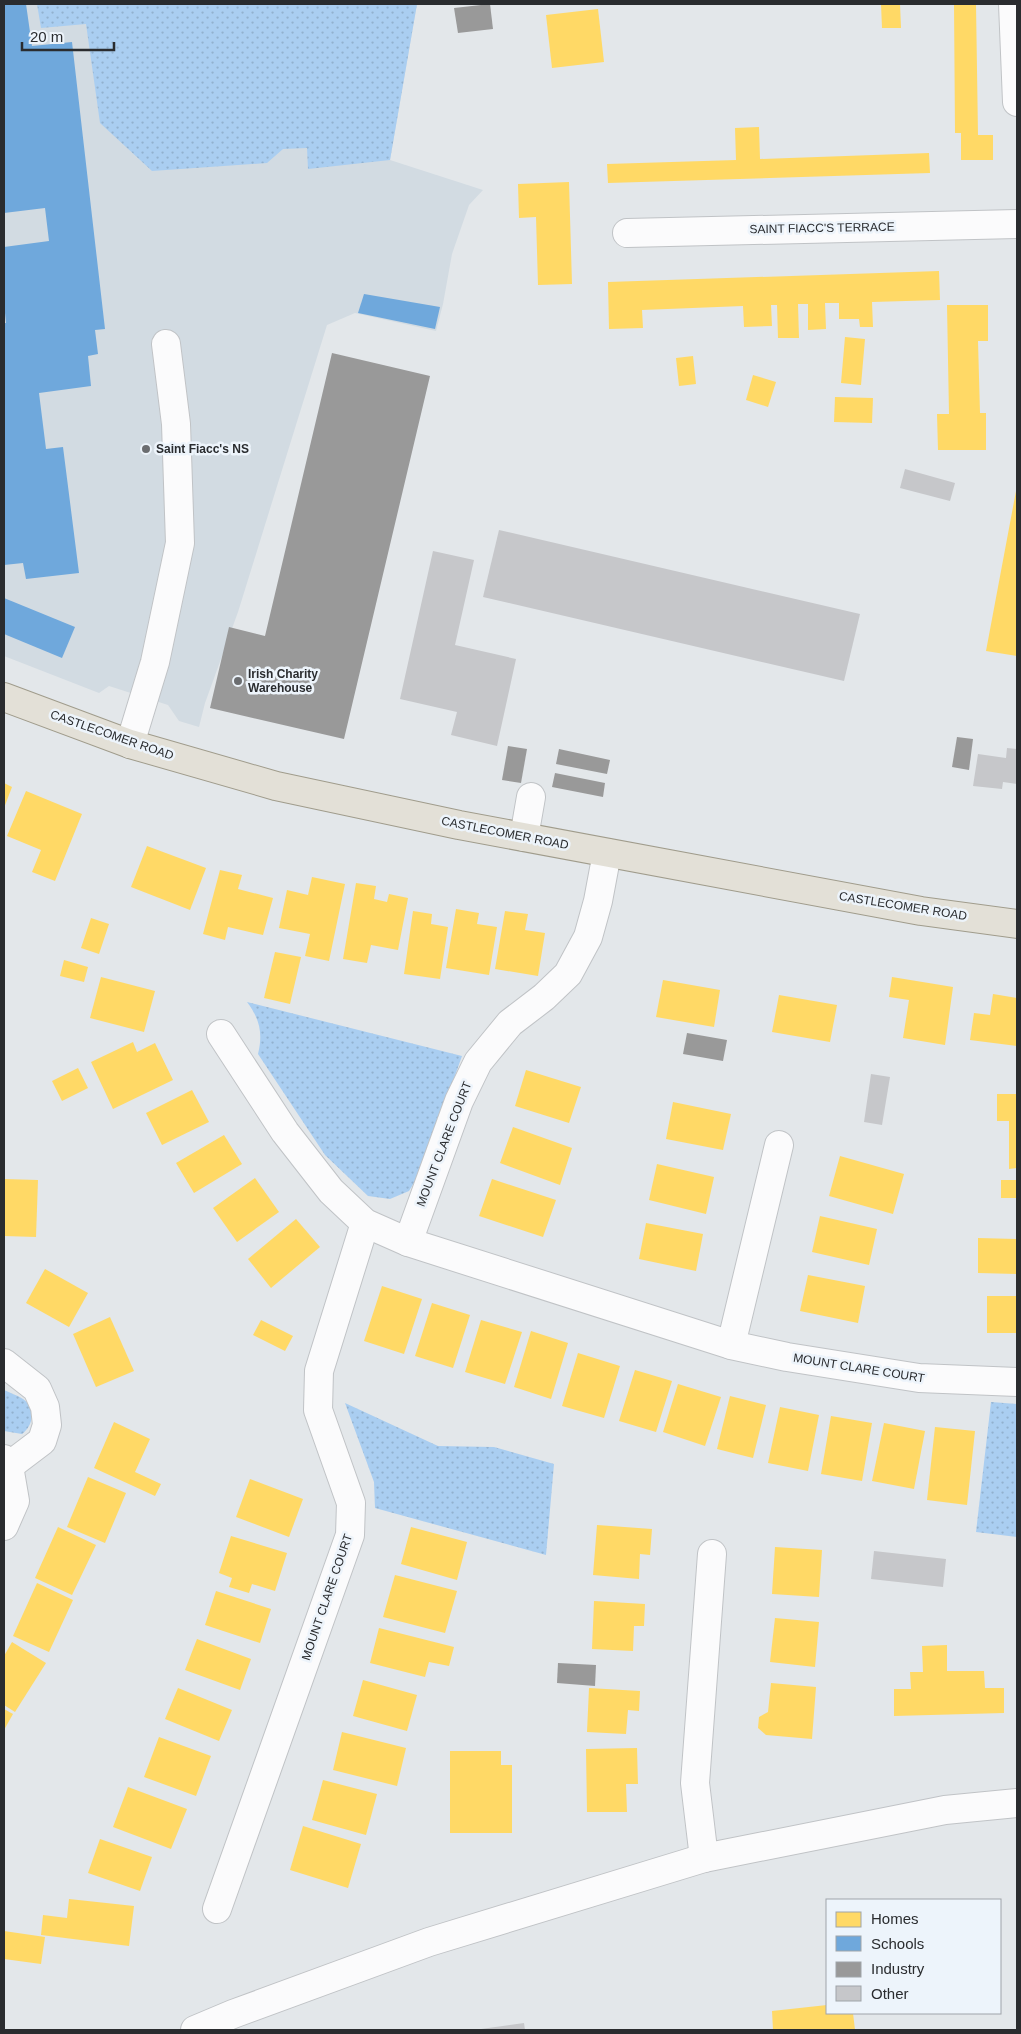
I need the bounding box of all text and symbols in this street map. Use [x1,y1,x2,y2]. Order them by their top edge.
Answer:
scale bar [22,20,115,52]
text: 20 m [30,28,63,45]
street label: SAINT FIACC'S TERRACE [749,220,895,236]
place label: Saint Fiacc's NS [156,442,249,456]
marker: Saint Fiacc's NS [140,443,152,455]
place label: Irish Charity Warehouse [248,667,318,695]
marker: Irish Charity Warehouse [232,675,244,687]
street label: CASTLECOMER ROAD [49,707,176,763]
street label: CASTLECOMER ROAD [440,814,570,852]
street label: CASTLECOMER ROAD [838,889,968,923]
street label: MOUNT CLARE COURT [414,1079,475,1209]
street label: MOUNT CLARE COURT [792,1351,926,1385]
street label: MOUNT CLARE COURT [299,1531,355,1662]
legend [826,1899,1001,2014]
text: Homes [871,1910,919,1927]
text: Schools [871,1935,924,1952]
text: Industry [871,1960,925,1977]
text: Other [871,1985,909,2002]

